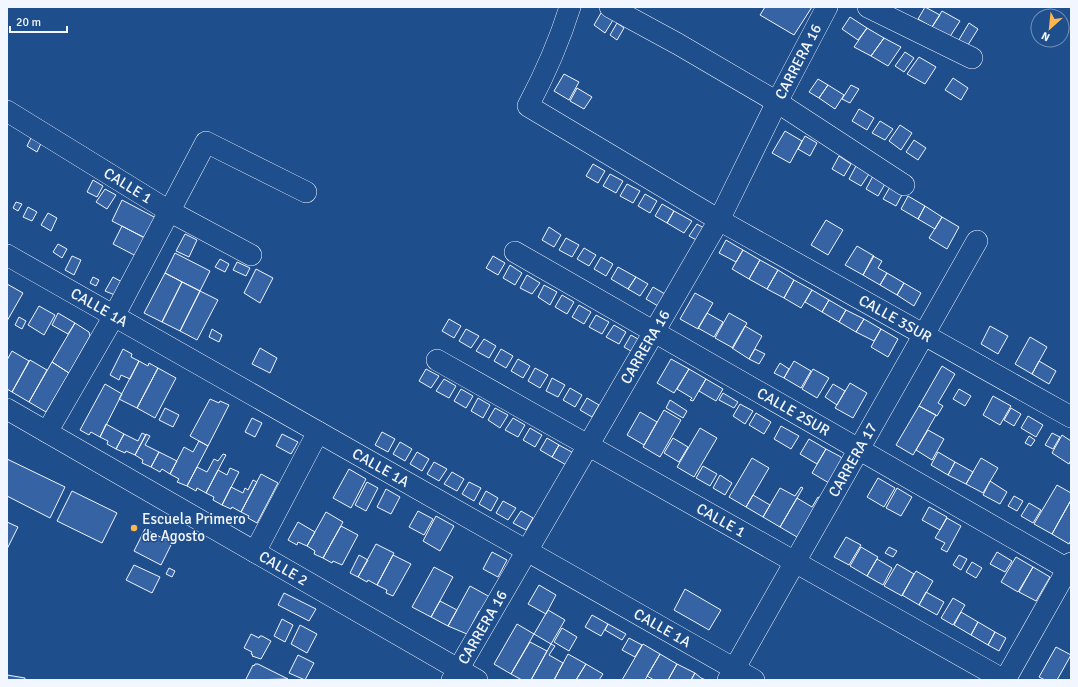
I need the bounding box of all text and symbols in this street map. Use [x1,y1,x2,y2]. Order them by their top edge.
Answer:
scale bar [10,8,67,34]
north arrow [1030,8,1070,48]
text: 20 m [16,15,41,30]
street label: CARRERA 16 [771,21,825,102]
text: N [1039,29,1052,44]
street label: CALLE 1 [100,164,155,207]
street label: CALLE 1A [67,284,131,331]
street label: CALLE 3SUR [855,291,935,346]
street label: CARRERA 16 [617,307,674,387]
street label: CALLE 2SUR [754,384,833,440]
street label: CARRERA 17 [825,420,881,500]
street label: CALLE 1A [349,444,412,491]
street label: CALLE 1 [693,499,749,541]
place label: Escuela Primero de Agosto [142,510,246,545]
marker: Escuela Primero de Agosto [129,523,139,533]
street label: CALLE 2 [256,547,311,590]
street label: CARRERA 16 [454,587,511,667]
street label: CALLE 1A [631,605,694,651]

